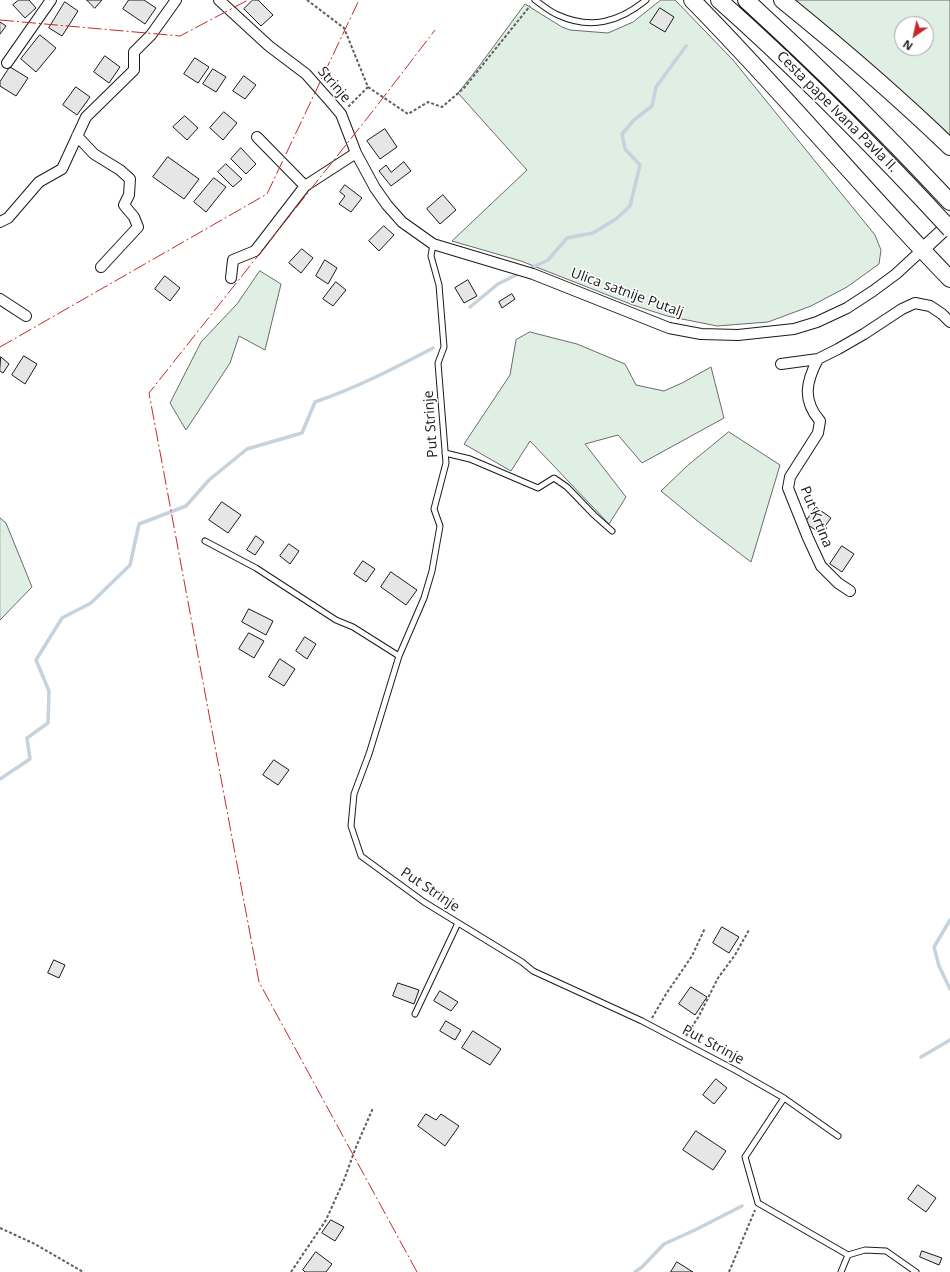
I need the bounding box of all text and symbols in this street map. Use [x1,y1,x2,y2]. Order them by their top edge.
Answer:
north arrow [894,16,934,56]
text: N [900,37,915,54]
street label: Cesta pape Ivana Pavla II. [773,48,901,176]
street label: Strinje [314,64,354,106]
street label: Ulica satnije Putalj [568,265,686,321]
street label: Put Strinje [420,390,442,458]
street label: Put Krtina [796,484,836,550]
street label: Put Strinje [397,864,463,916]
street label: Put Strinje [679,1022,747,1068]

